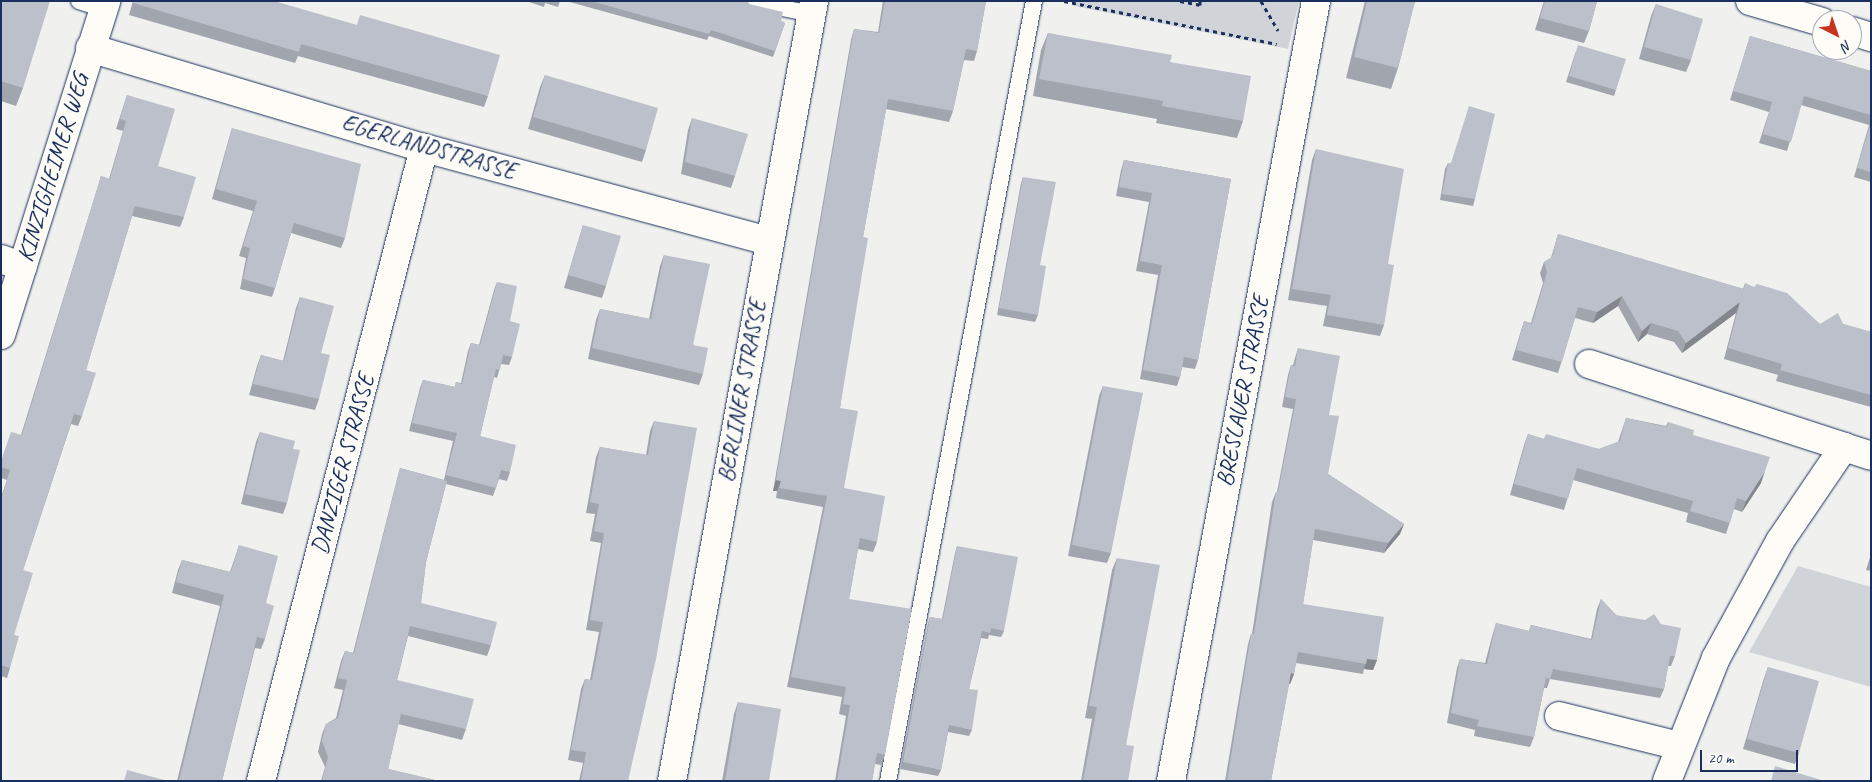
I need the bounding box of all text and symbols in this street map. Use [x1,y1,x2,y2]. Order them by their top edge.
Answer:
north arrow [1812,10,1862,60]
text: N [1838,37,1855,55]
street label: KINZIGHEIMER WEG [11,70,95,266]
street label: EGERLANDSTRASSE [338,108,520,186]
street label: BRESLAUER STRASSE [1210,293,1276,489]
street label: BERLINER STRASSE [712,298,772,484]
street label: DANZIGER STRASSE [305,371,381,557]
scale bar [1702,740,1800,772]
text: 20 m [1708,749,1734,768]

